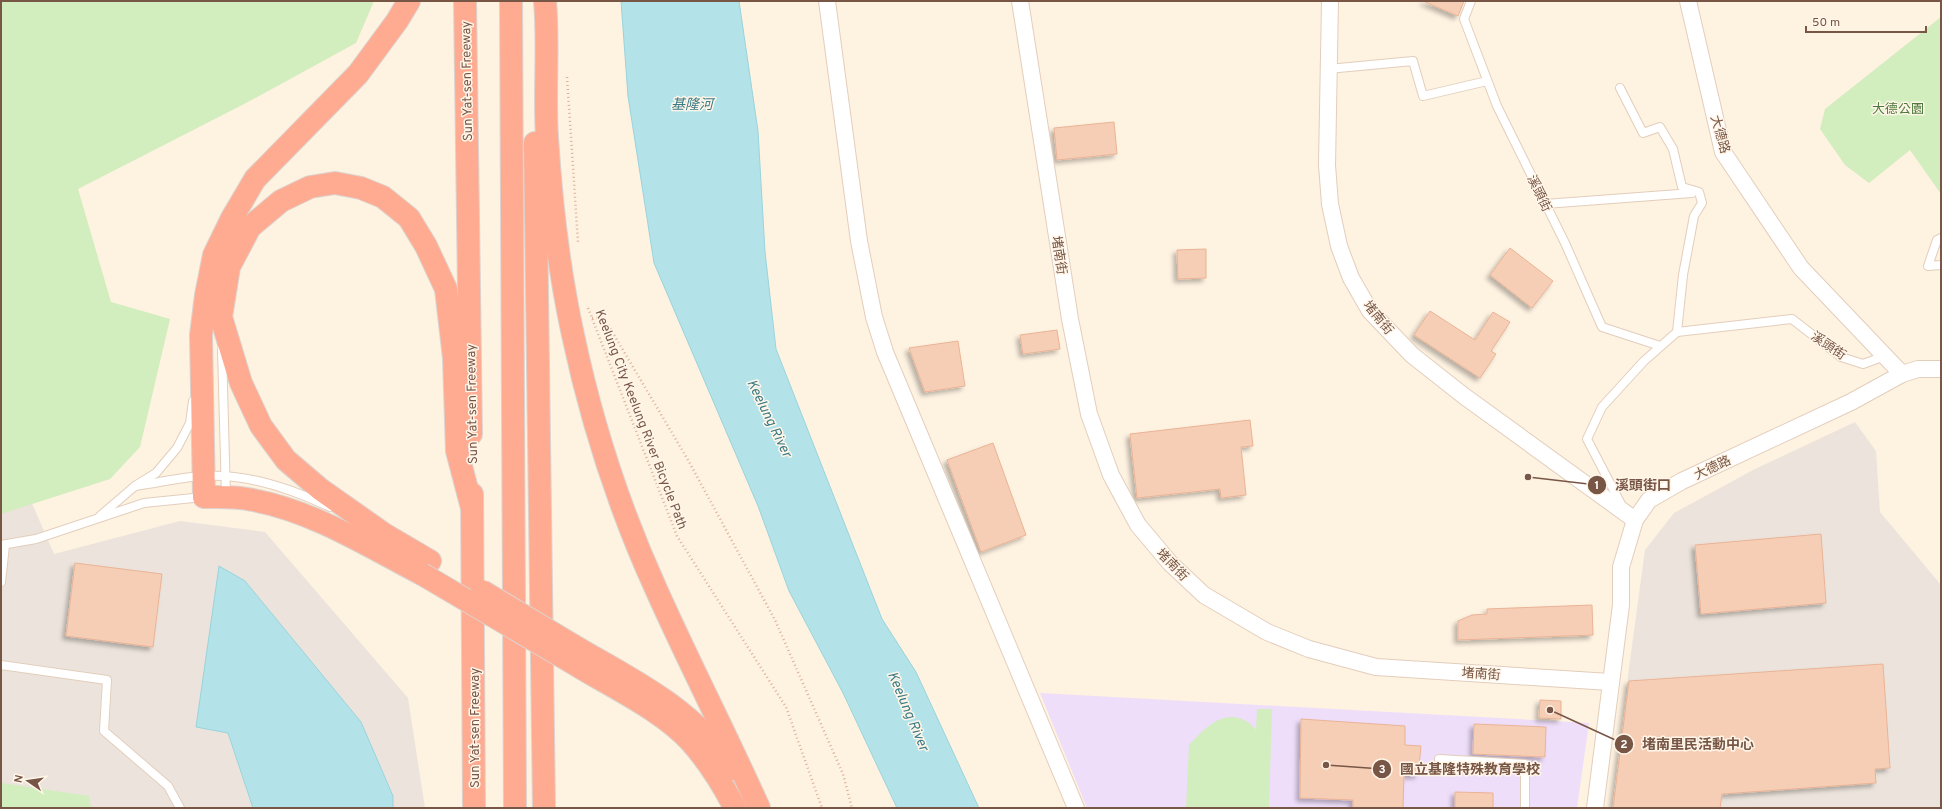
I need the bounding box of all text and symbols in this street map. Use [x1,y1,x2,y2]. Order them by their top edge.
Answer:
scale bar [1806,8,1926,34]
text: 50 m [1812,15,1840,31]
street label: Sun Yat-sen Freeway [459,21,477,141]
water label: 基隆河 [671,97,716,114]
park label: 大德公園 [1872,101,1924,118]
street label: 大德路 [1706,113,1733,156]
street label: 溪頭街 [1522,173,1554,215]
street label: 堵南街 [1047,235,1069,276]
street label: 堵南街 [1359,298,1396,338]
street label: Keelung City Keelung River Bicycle Path [591,308,690,532]
street label: 溪頭街 [1807,329,1849,364]
street label: Sun Yat-sen Freeway [464,344,482,464]
water label: Keelung River [742,377,796,462]
street label: 大德路 [1691,452,1734,484]
callout: 溪頭街口 [1587,472,1679,498]
text: 1 [1595,478,1599,494]
text: 溪頭街口 [1615,478,1671,495]
street label: 堵南街 [1152,546,1191,585]
street label: 堵南街 [1461,666,1501,684]
street label: Sun Yat-sen Freeway [468,668,484,788]
water label: Keelung River [883,669,933,755]
callout: 堵南里民活動中心 [1614,731,1762,757]
text: 堵南里民活動中心 [1642,736,1754,754]
text: 2 [1620,737,1628,753]
callout: 國立基隆特殊教育學校 [1372,756,1548,782]
north arrow [8,761,48,801]
text: 國立基隆特殊教育學校 [1400,761,1540,779]
text: 3 [1378,762,1386,778]
text: N [12,774,27,784]

